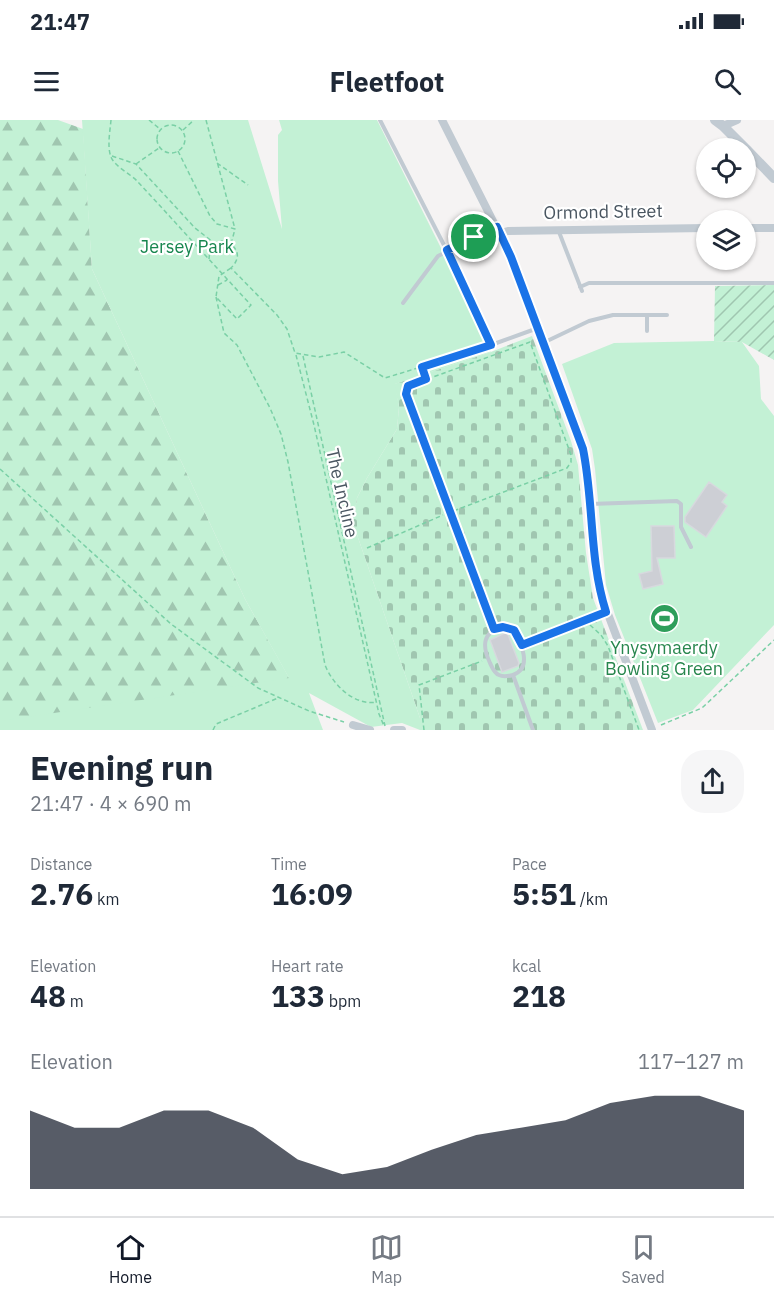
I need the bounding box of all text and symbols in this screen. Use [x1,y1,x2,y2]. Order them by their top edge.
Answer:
text: 21:47 [30,7,90,36]
text: Fleetfoot [330,64,444,99]
icon: menu [30,65,63,98]
icon: search [711,65,744,98]
map controls [696,138,756,270]
button: locate [696,138,756,198]
street label: Ormond Street [543,199,663,224]
button: layers [696,210,756,270]
pin [448,211,499,262]
icon: arrive [457,220,490,253]
park label: Jersey Park [140,235,234,258]
street label: The Incline [321,446,364,540]
sports icon: Ynysymaerdy Bowling Green [648,603,680,635]
place label: Ynysymaerdy Bowling Green [605,636,723,680]
text: Evening run [30,746,214,789]
button: share [681,750,744,813]
text: 21:47 · 4 × 690 m [30,790,191,817]
text: Distance [30,854,92,874]
text: Time [271,854,307,874]
text: Pace [512,854,547,874]
text: 2.76 [30,874,93,913]
text: 16:09 [271,874,353,913]
text: 5:51 [512,874,576,913]
text: km [93,889,120,909]
text: /km [576,889,608,909]
text: Elevation [30,956,96,976]
text: Heart rate [271,956,344,976]
text: kcal [512,956,541,976]
text: 48 [30,976,66,1015]
text: 133 [271,976,325,1015]
text: 218 [512,976,566,1015]
text: m [66,991,84,1011]
text: bpm [325,991,361,1011]
text: Elevation [30,1048,113,1075]
text: 117–127 m [638,1048,744,1075]
tab: Home [109,1231,152,1287]
tab: Map [370,1231,403,1287]
tab: Saved [621,1231,665,1287]

